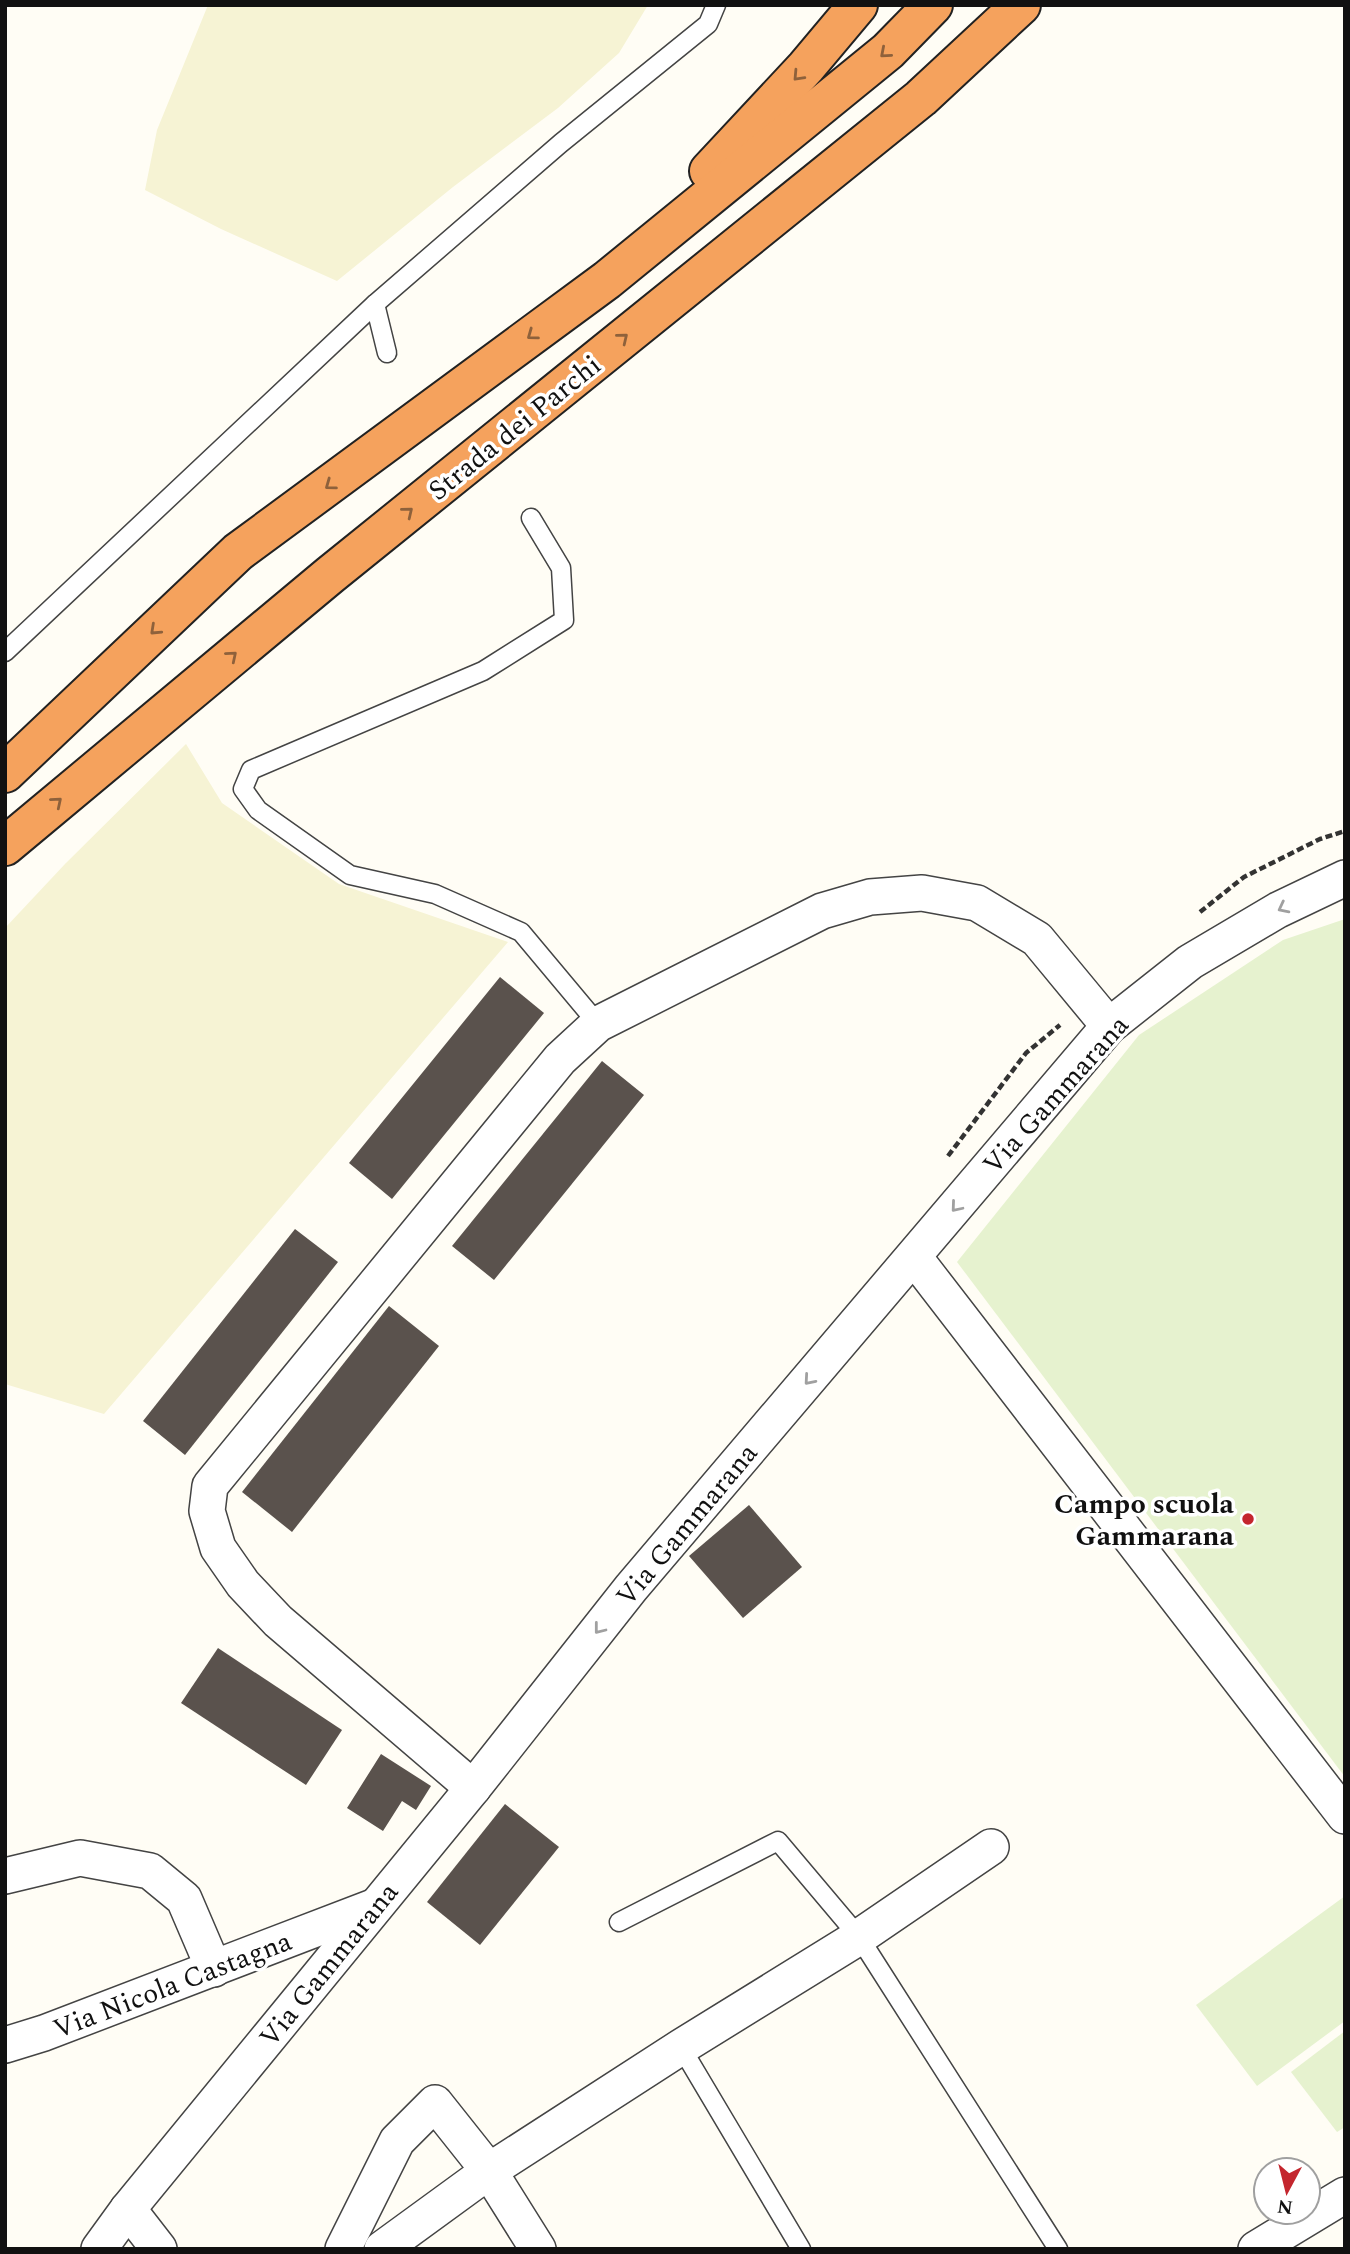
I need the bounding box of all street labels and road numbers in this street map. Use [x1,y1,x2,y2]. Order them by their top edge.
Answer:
street label: Strada dei Parchi [419,345,611,512]
street label: Via Gammarana [973,1005,1140,1184]
street label: Via Gammarana [606,1434,769,1616]
street label: Via Gammarana [249,1873,410,2057]
street label: Via Nicola Castagna [47,1920,299,2051]

